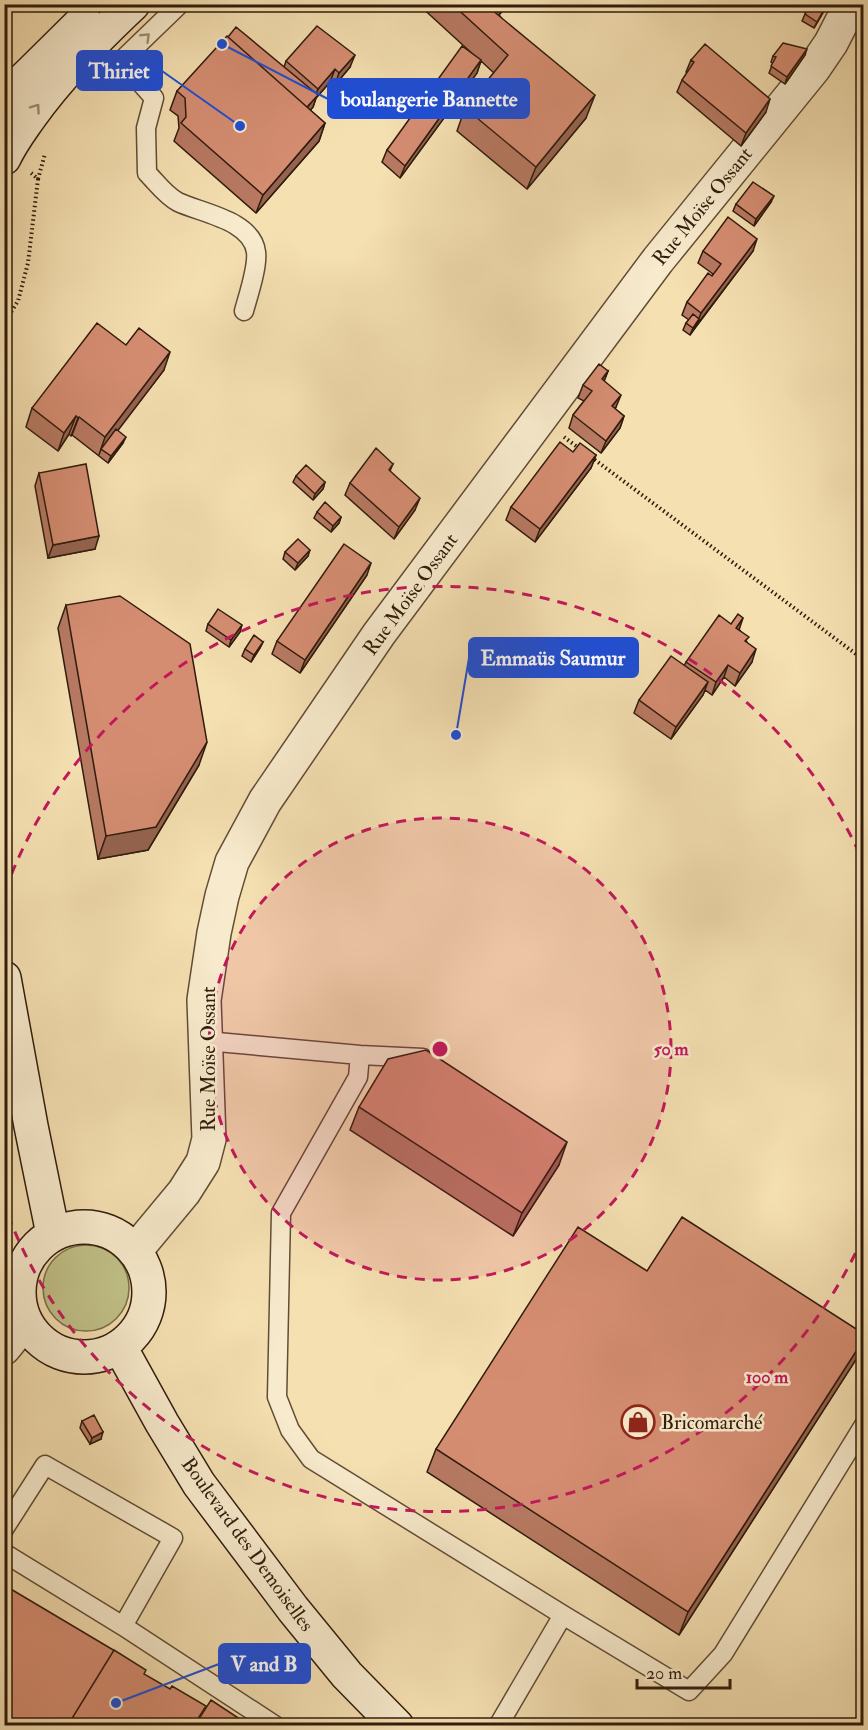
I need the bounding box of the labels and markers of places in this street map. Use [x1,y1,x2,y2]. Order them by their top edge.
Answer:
callout: Thiriet [77,51,162,90]
callout: boulangerie Bannette [328,79,529,118]
callout: Emmaüs Saumur [469,638,638,677]
centre of rings [430,1039,450,1059]
shop icon: Bricomarché [620,1404,656,1440]
place label: Bricomarché [661,1410,763,1435]
callout: V and B [219,1644,310,1683]

